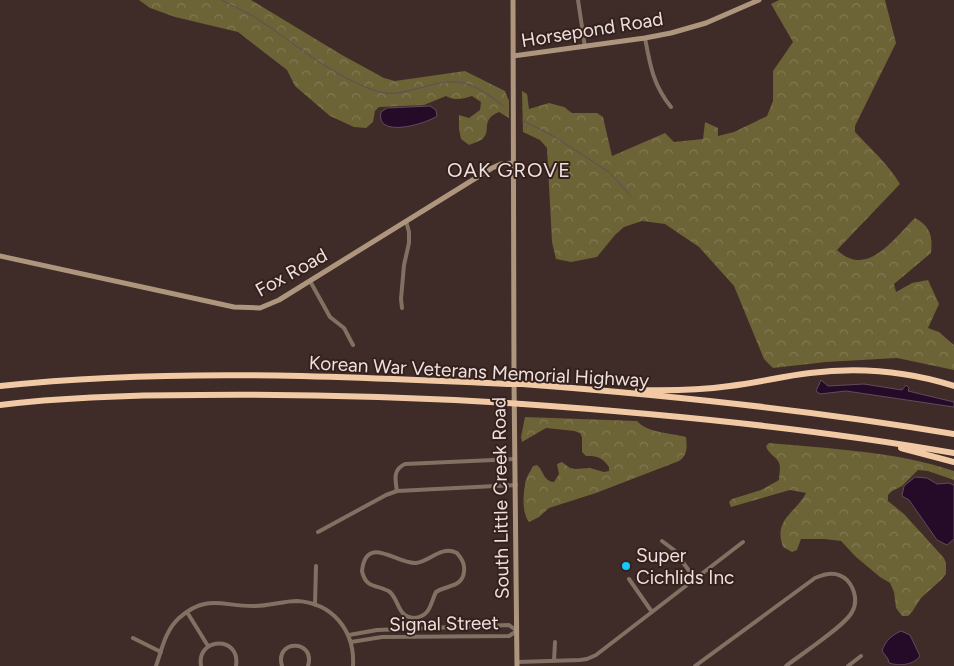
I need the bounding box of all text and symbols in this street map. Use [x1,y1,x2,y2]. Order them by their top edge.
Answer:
street label: Horsepond Road [519,7,665,52]
district label: OAK GROVE [447,158,571,182]
street label: Fox Road [251,243,331,302]
street label: Korean War Veterans Memorial Highway [308,351,650,392]
street label: South Little Creek Road [487,397,514,599]
place label: Super Cichlids Inc [636,544,734,589]
marker: Super Cichlids Inc [620,560,632,572]
street label: Signal Street [389,611,499,636]

